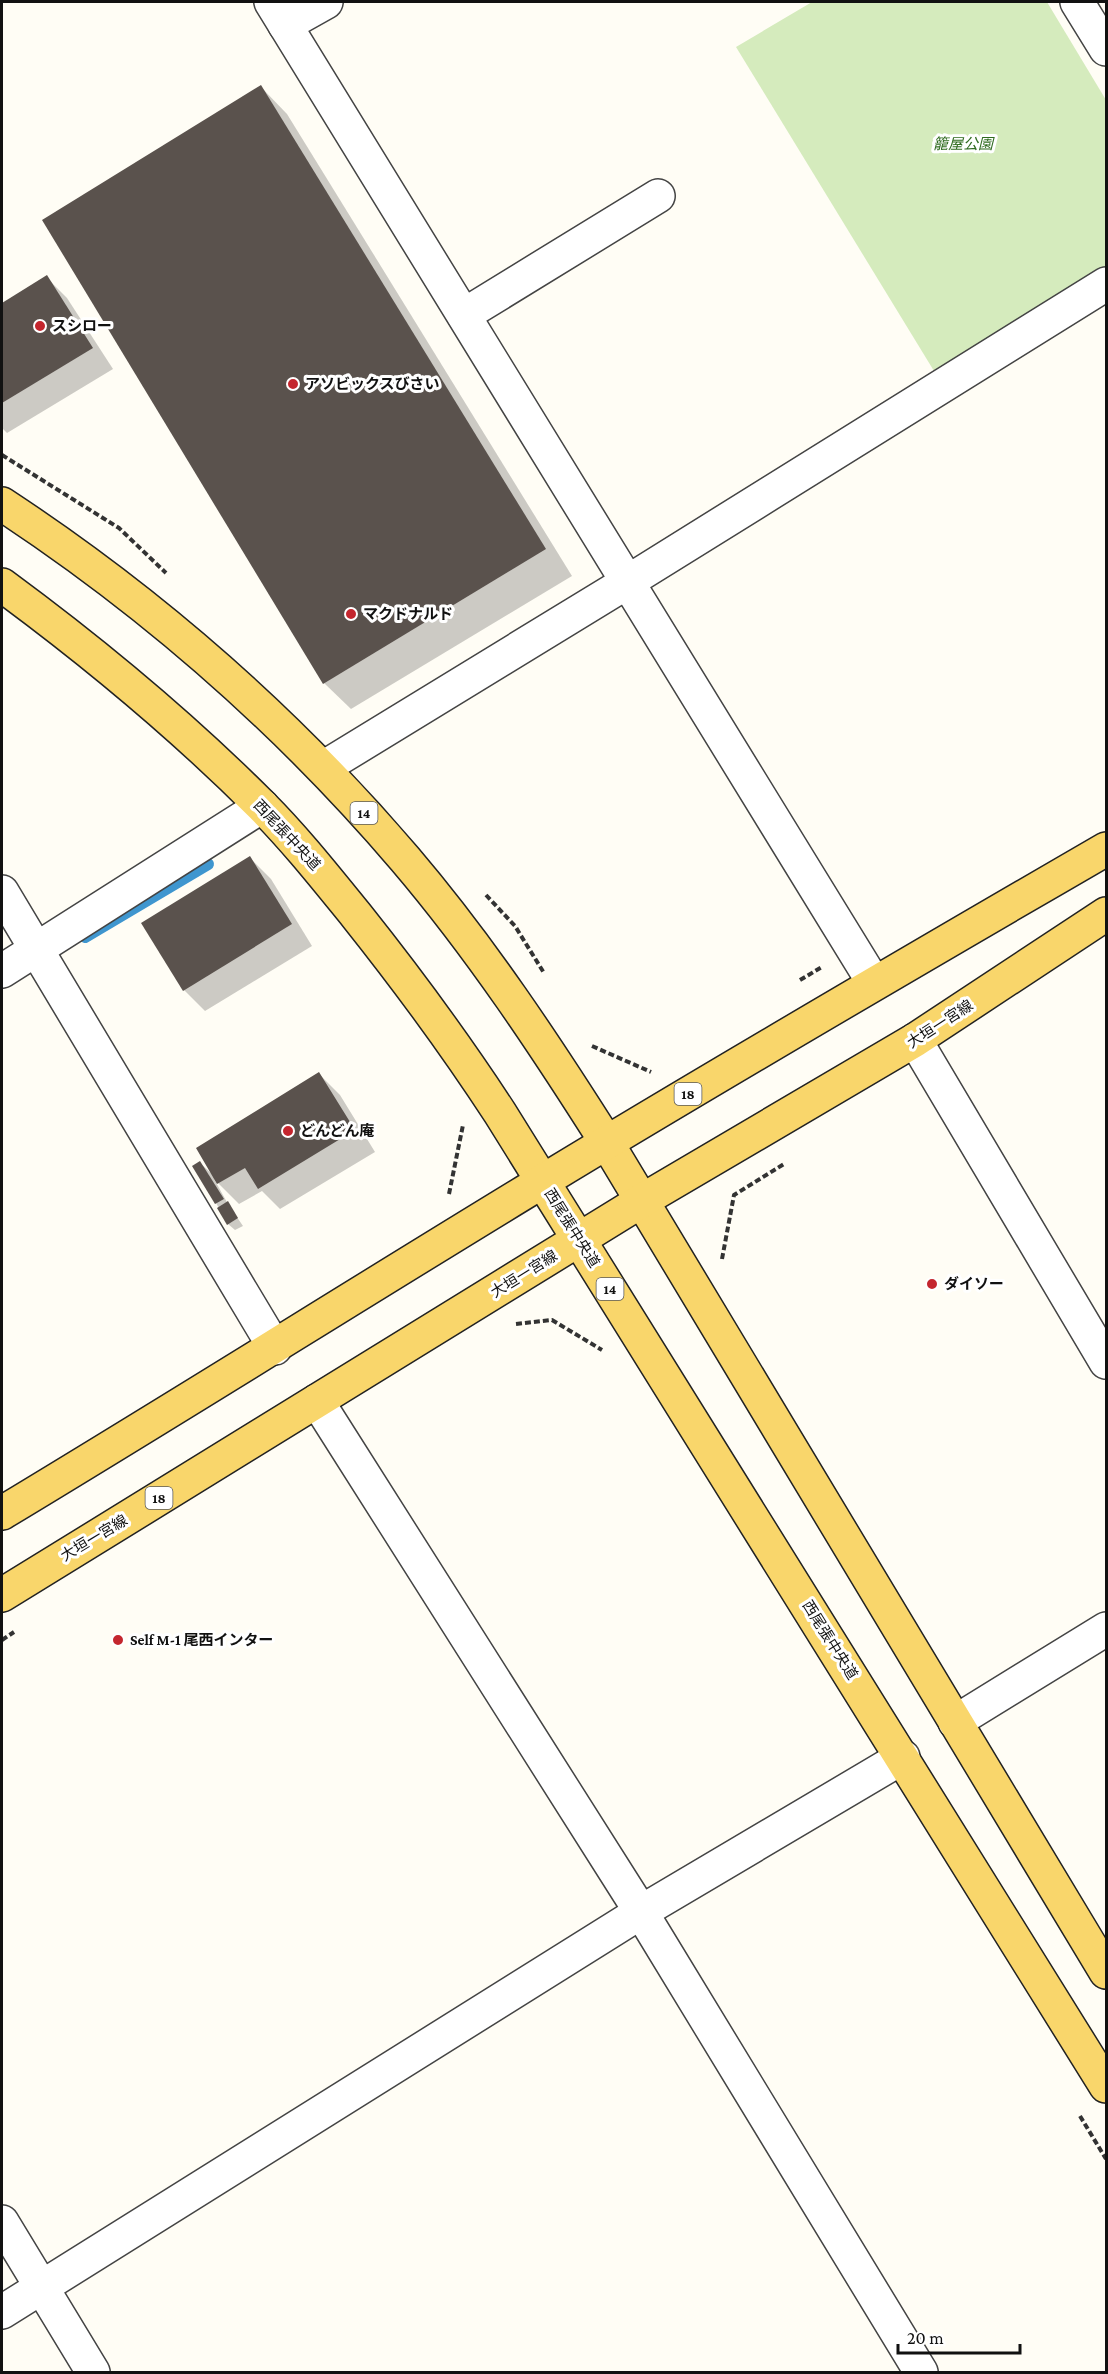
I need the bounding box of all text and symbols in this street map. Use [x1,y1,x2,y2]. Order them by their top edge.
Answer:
park label: 籠屋公園 [933,136,995,152]
place label: スシロー [52,318,112,334]
marker: スシロー [33,319,47,333]
place label: アソビックスびさい [305,376,440,392]
marker: アソビックスびさい [286,377,300,391]
place label: マクドナルド [363,606,453,622]
marker: マクドナルド [344,607,358,621]
street label: 西尾張中央道 [250,797,324,873]
road number: 14 [350,802,378,824]
street label: 大垣一宮線 [904,997,976,1051]
road number: 18 [674,1083,702,1105]
place label: どんどん庵 [300,1123,375,1139]
marker: どんどん庵 [281,1124,295,1138]
street label: 西尾張中央道 [541,1186,603,1270]
street label: 大垣一宮線 [488,1247,560,1301]
place label: ダイソー [944,1276,1004,1292]
marker: ダイソー [925,1277,939,1291]
road number: 14 [596,1278,624,1300]
road number: 18 [146,1487,172,1509]
street label: 大垣一宮線 [58,1512,130,1564]
street label: 西尾張中央道 [799,1598,861,1682]
place label: Self M-1 尾西インター [130,1632,274,1648]
marker: Self M-1 尾西インター [111,1633,125,1647]
scale bar [898,2317,1020,2355]
text: 20 m [907,2328,944,2348]

